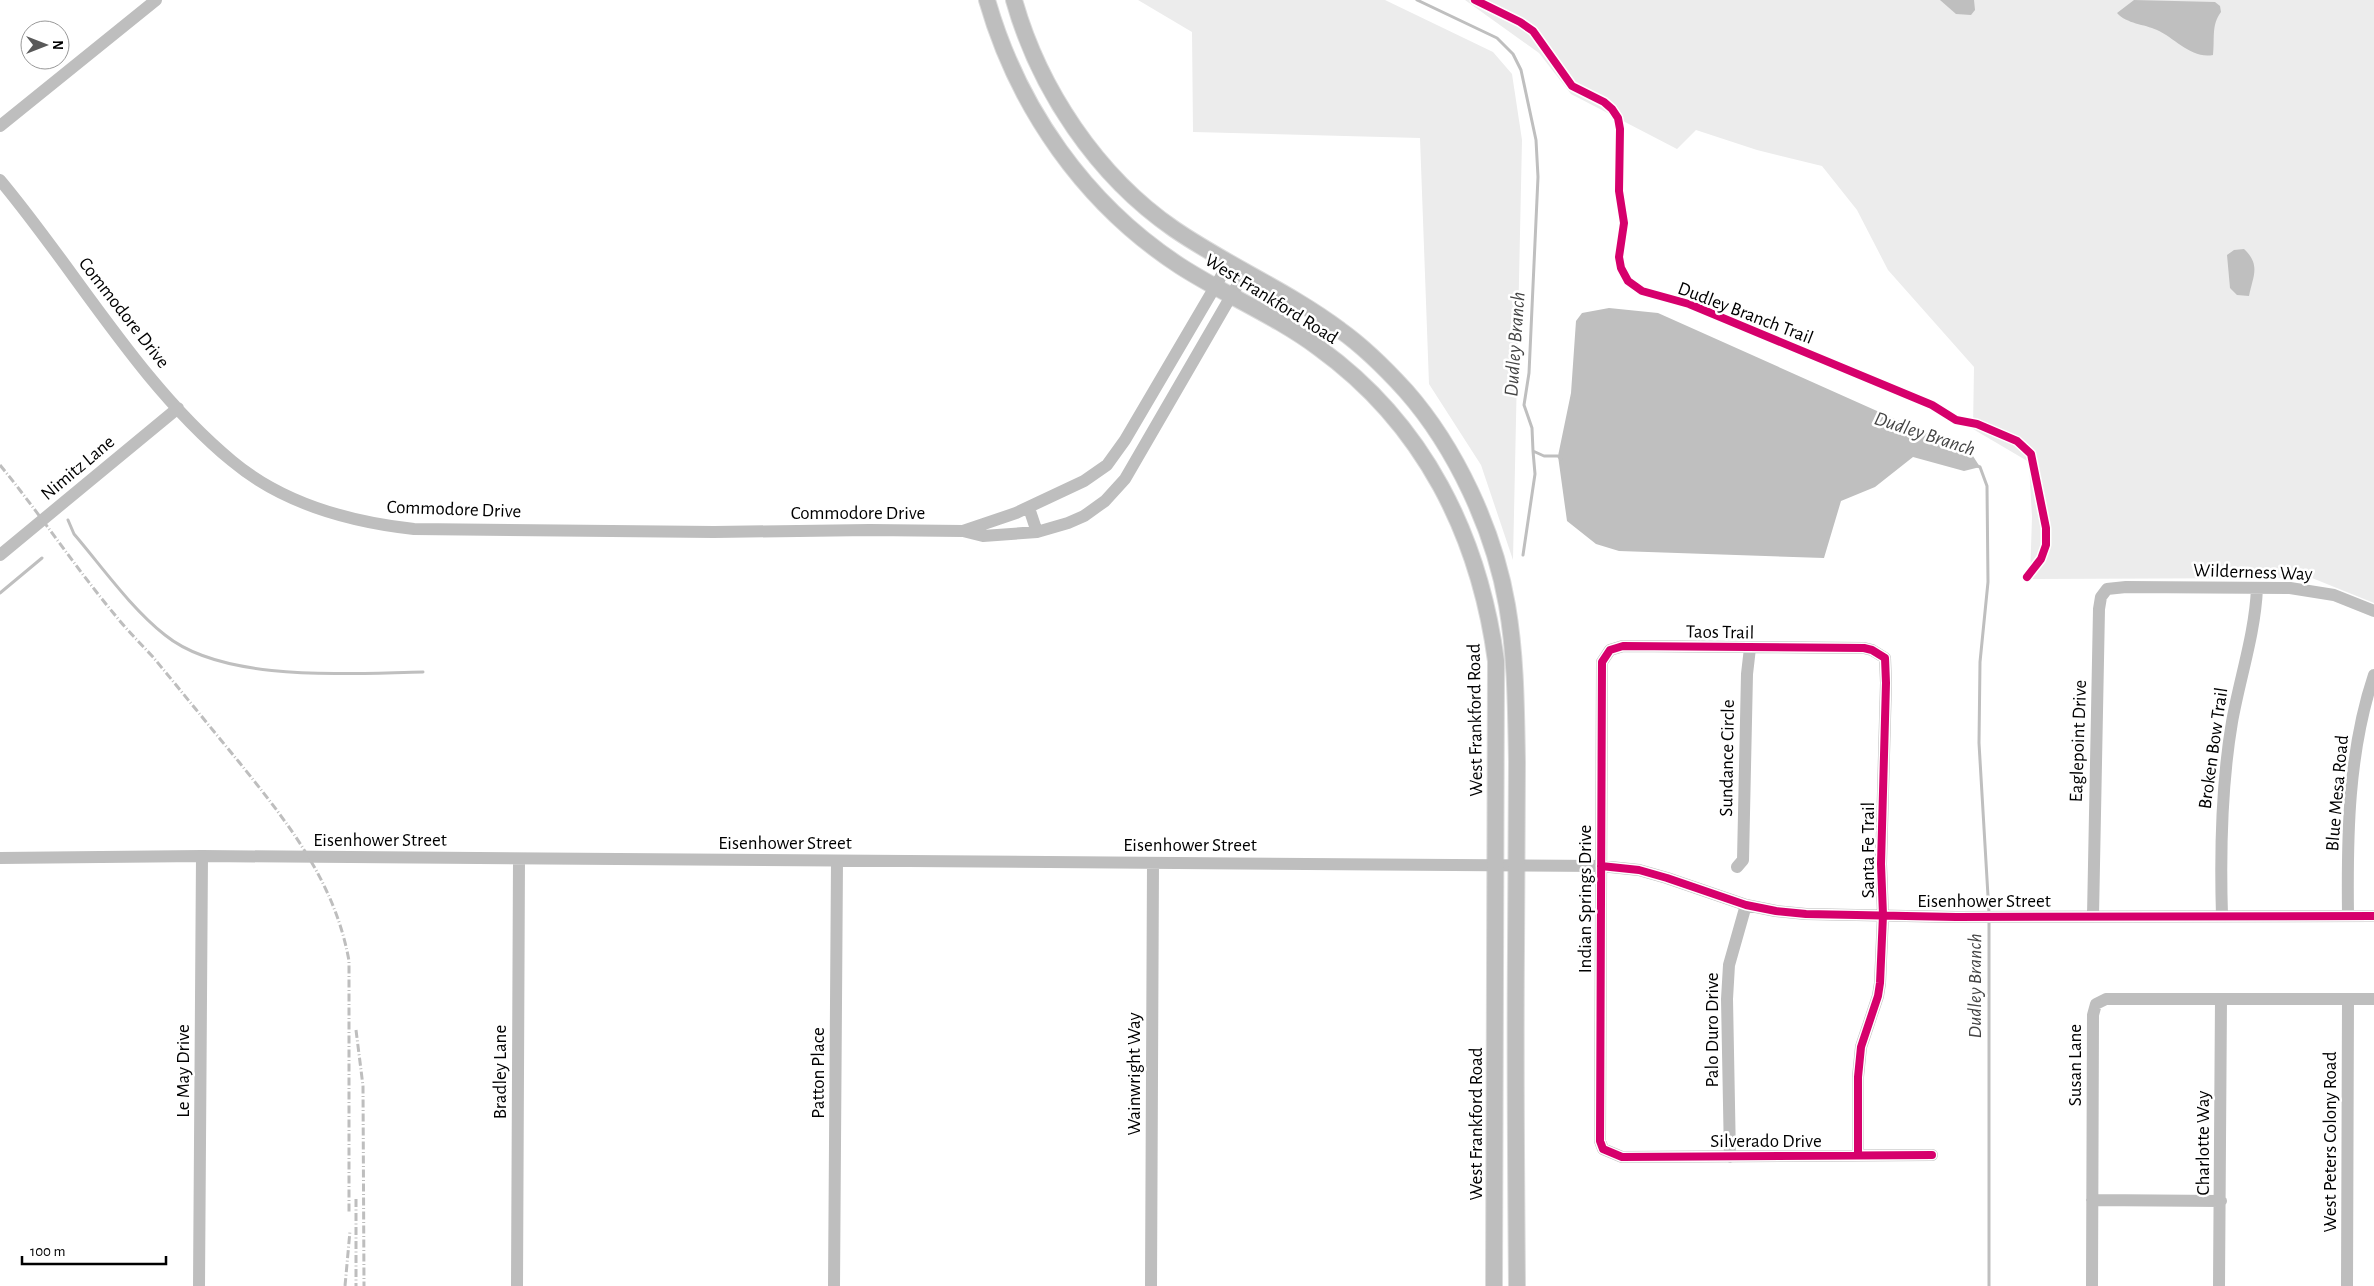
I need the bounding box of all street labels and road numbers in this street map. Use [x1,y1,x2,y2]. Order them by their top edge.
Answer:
street label: West Frankford Road [1201,251,1341,348]
street label: Commodore Drive [75,254,173,372]
street label: Dudley Branch Trail [1675,279,1816,348]
street label: Nimitz Lane [38,432,118,504]
street label: Commodore Drive [386,498,522,521]
street label: Commodore Drive [791,504,925,523]
street label: Wilderness Way [2193,561,2313,584]
street label: Taos Trail [1686,622,1754,643]
street label: West Frankford Road [1465,643,1486,797]
street label: Eaglepoint Drive [2067,680,2090,803]
street label: Broken Bow Trail [2196,686,2231,810]
street label: Sundance Circle [1717,699,1738,817]
street label: Blue Mesa Road [2323,734,2352,852]
street label: Santa Fe Trail [1859,802,1878,898]
street label: Indian Springs Drive [1576,825,1595,973]
street label: Eisenhower Street [313,831,447,850]
street label: Eisenhower Street [718,834,852,853]
street label: Eisenhower Street [1123,836,1257,855]
street label: Eisenhower Street [1917,892,2051,911]
street label: Palo Duro Drive [1703,972,1722,1088]
street label: Wainwright Way [1125,1012,1144,1136]
street label: Le May Drive [174,1024,193,1118]
street label: Susan Lane [2066,1024,2085,1106]
street label: Bradley Lane [491,1025,510,1119]
street label: Patton Place [809,1027,828,1119]
street label: West Frankford Road [1467,1047,1486,1201]
street label: West Peters Colony Road [2321,1051,2340,1232]
street label: Charlotte Way [2194,1091,2213,1195]
street label: Silverado Drive [1710,1132,1822,1151]

